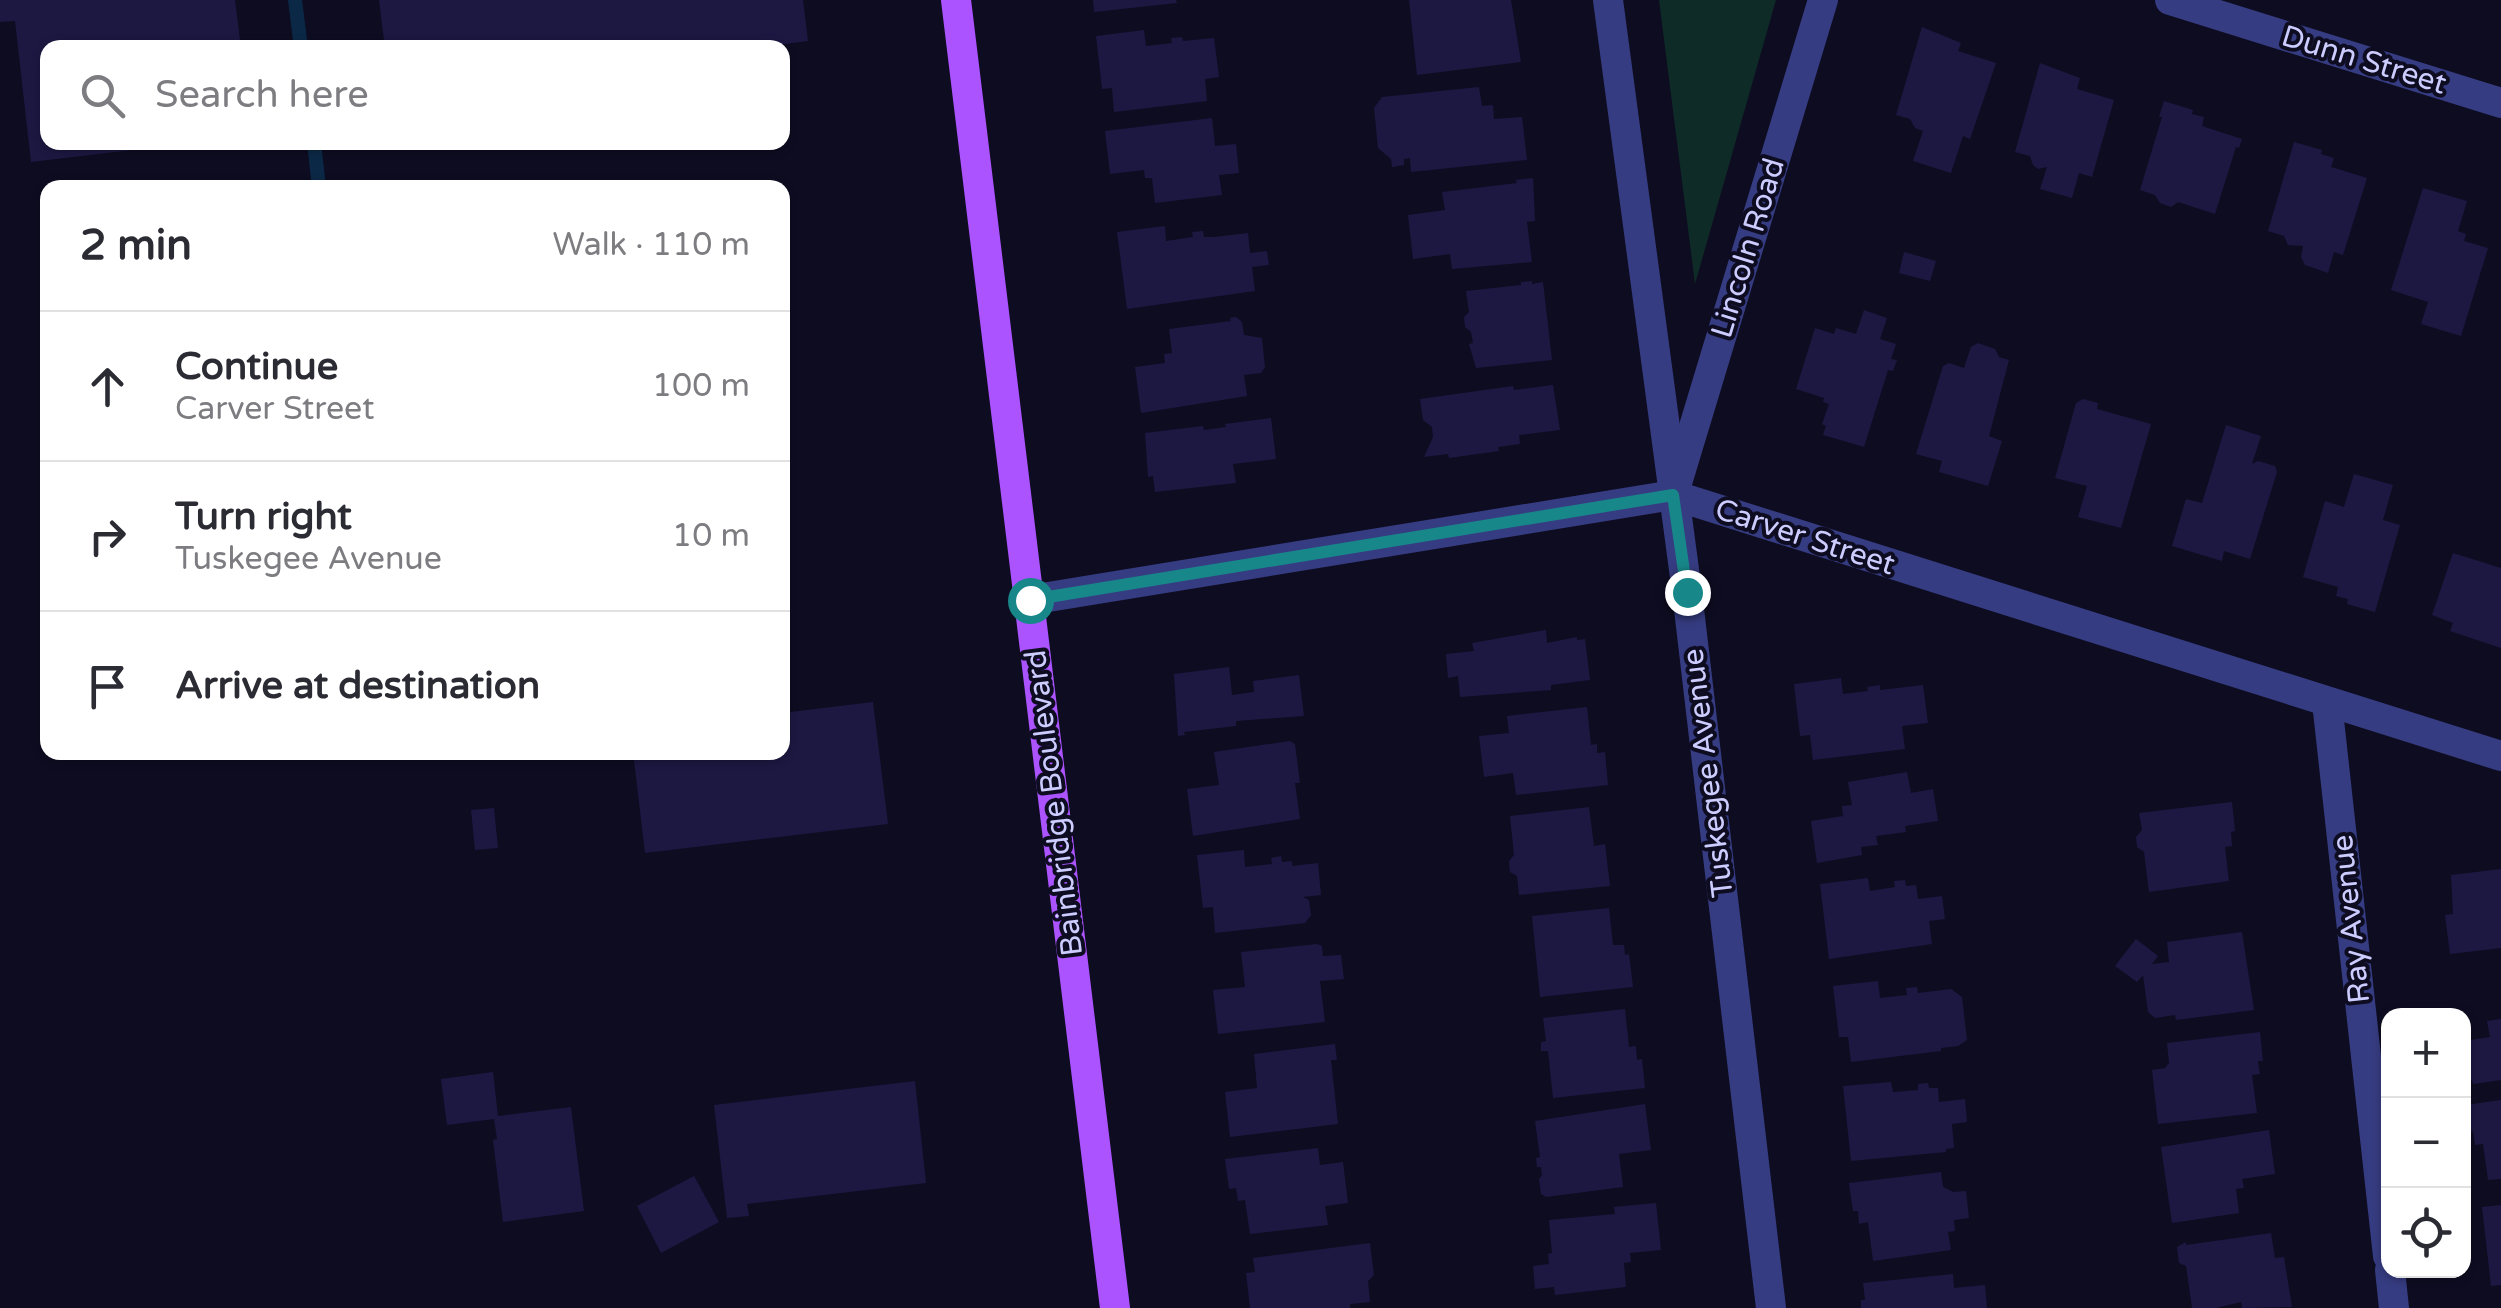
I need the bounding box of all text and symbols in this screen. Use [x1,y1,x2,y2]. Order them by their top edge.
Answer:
street label: Dunn Street [2277,17,2451,103]
search box [40,40,790,150]
icon: search [75,68,130,123]
text: Search here [155,72,369,118]
street label: Lincoln Road [1703,154,1793,342]
text: 2 min [80,220,192,271]
text: Walk · 110 m [553,226,750,264]
text: Continue [175,344,338,390]
icon: ahead [80,359,135,414]
text: 100 m [652,367,750,405]
text: Carver Street [175,390,374,428]
street label: Carver Street [1710,491,1900,583]
text: Turn right [175,494,352,540]
icon: right [80,509,135,564]
text: 10 m [672,517,750,555]
text: Tuskegee Avenue [175,540,442,578]
route end [1665,570,1711,616]
route start [1008,578,1054,624]
street label: Tuskegee Avenue [1674,647,1742,899]
street label: Bainbridge Boulevard [1017,648,1091,958]
icon: arrive [80,659,135,714]
text: Arrive at destination [175,663,540,709]
street label: Ray Avenue [2324,833,2378,1005]
map controls [2381,1008,2471,1278]
button: + [2381,1008,2471,1098]
button: − [2381,1098,2471,1188]
button: locate [2381,1188,2471,1278]

